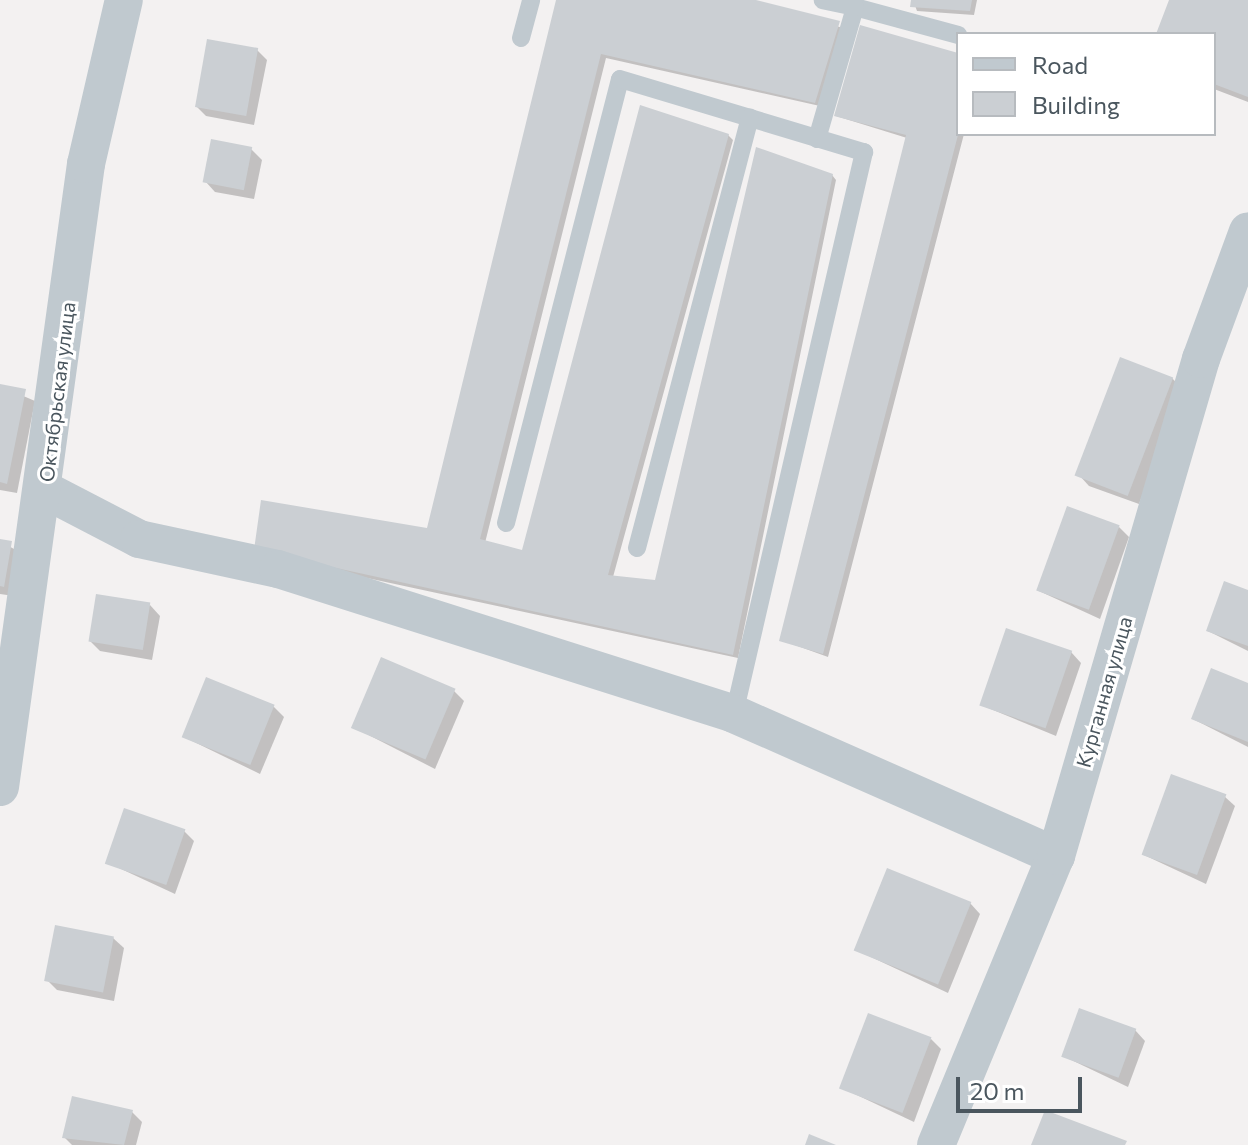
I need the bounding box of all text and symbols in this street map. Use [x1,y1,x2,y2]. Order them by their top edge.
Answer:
legend [956,32,1216,136]
text: Road [1032,50,1088,79]
text: Building [1032,90,1120,119]
street label: Октябрьская улица [34,301,80,483]
street label: Курганная улица [1071,614,1137,770]
scale bar [960,1061,1086,1111]
text: 20 m [970,1076,1024,1105]

